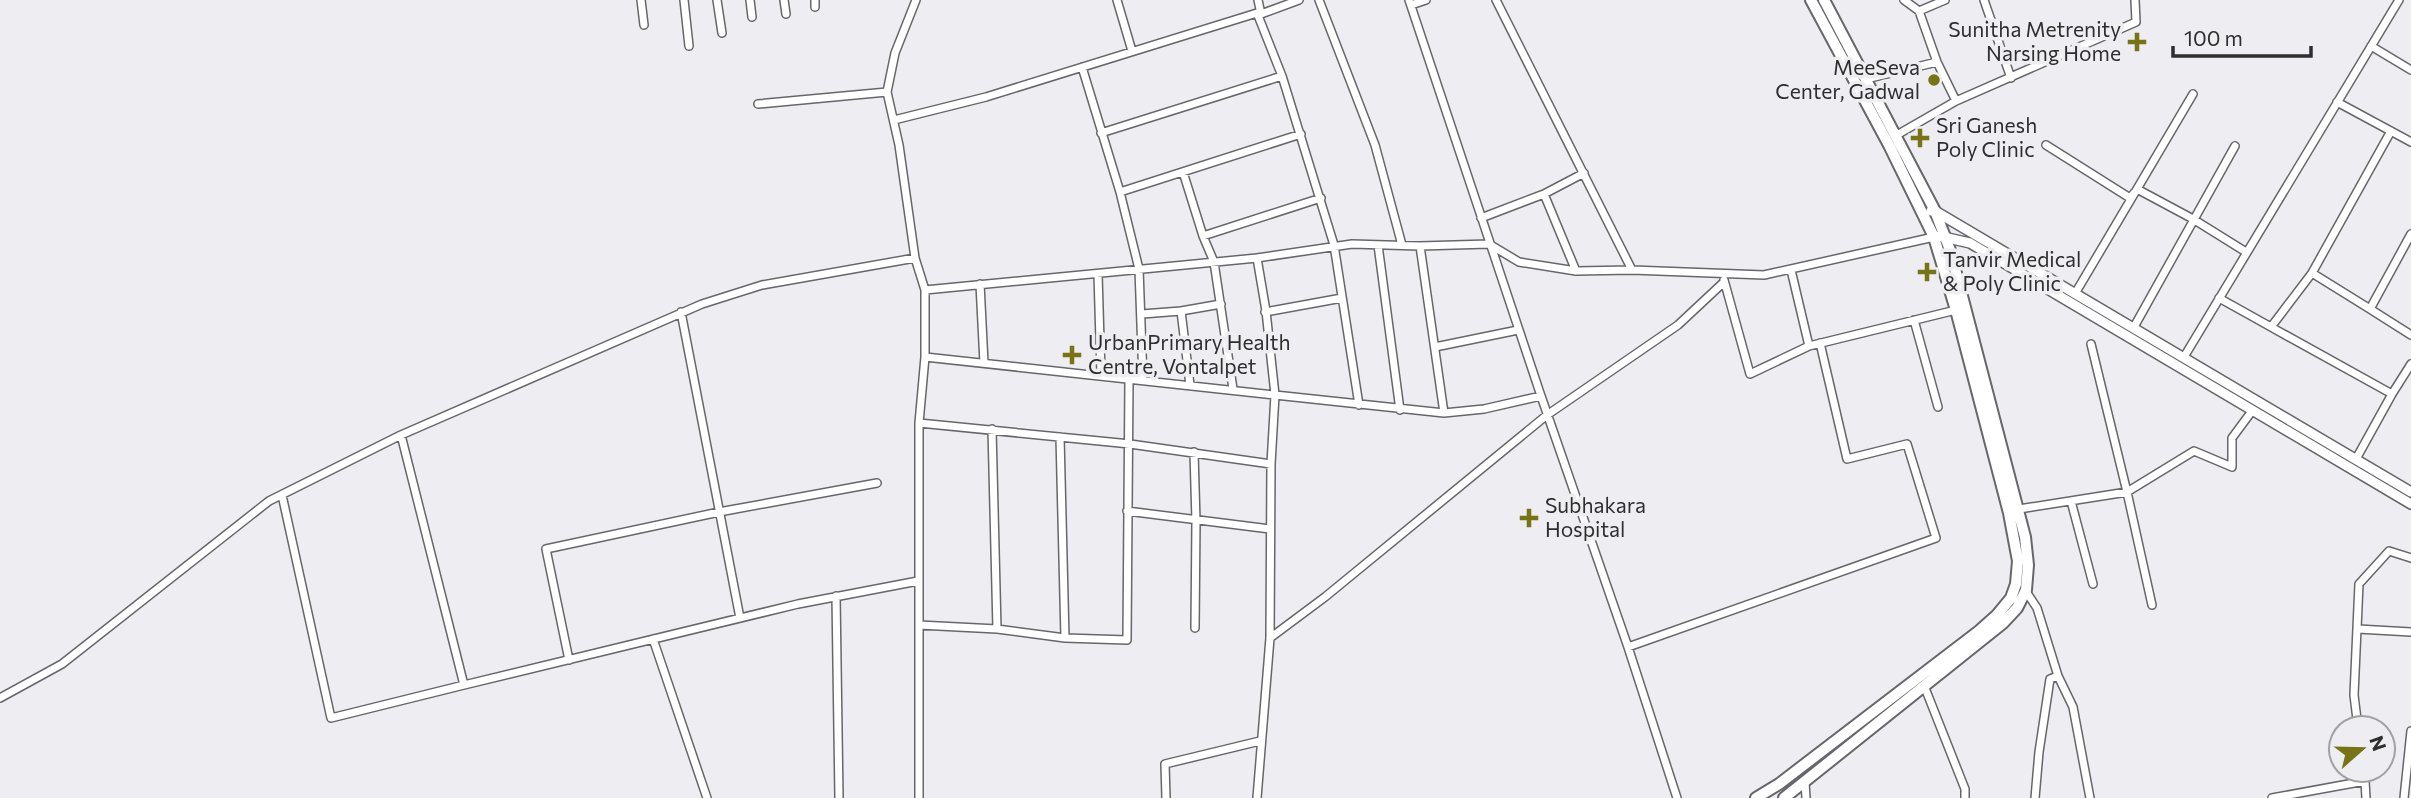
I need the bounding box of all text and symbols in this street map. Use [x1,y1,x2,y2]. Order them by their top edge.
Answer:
scale bar [2173,14,2311,58]
place label: Sunitha Metrenity Narsing Home [1948,16,2121,65]
text: 100 m [2184,25,2243,50]
marker: Sunitha Metrenity Narsing Home [2127,32,2147,52]
place label: MeeSeva Center, Gadwal [1775,54,1920,103]
marker: MeeSeva Center, Gadwal [1926,72,1942,88]
place label: Sri Ganesh Poly Clinic [1936,112,2037,161]
marker: Sri Ganesh Poly Clinic [1910,128,1930,148]
place label: Tanvir Medical & Poly Clinic [1943,246,2081,295]
marker: Tanvir Medical & Poly Clinic [1917,262,1937,282]
place label: UrbanPrimary Health Centre, Vontalpet [1088,329,1291,378]
marker: UrbanPrimary Health Centre, Vontalpet [1062,345,1082,365]
place label: Subhakara Hospital [1545,492,1646,541]
marker: Subhakara Hospital [1519,508,1539,528]
north arrow [2327,714,2397,784]
text: N [2365,732,2392,754]

